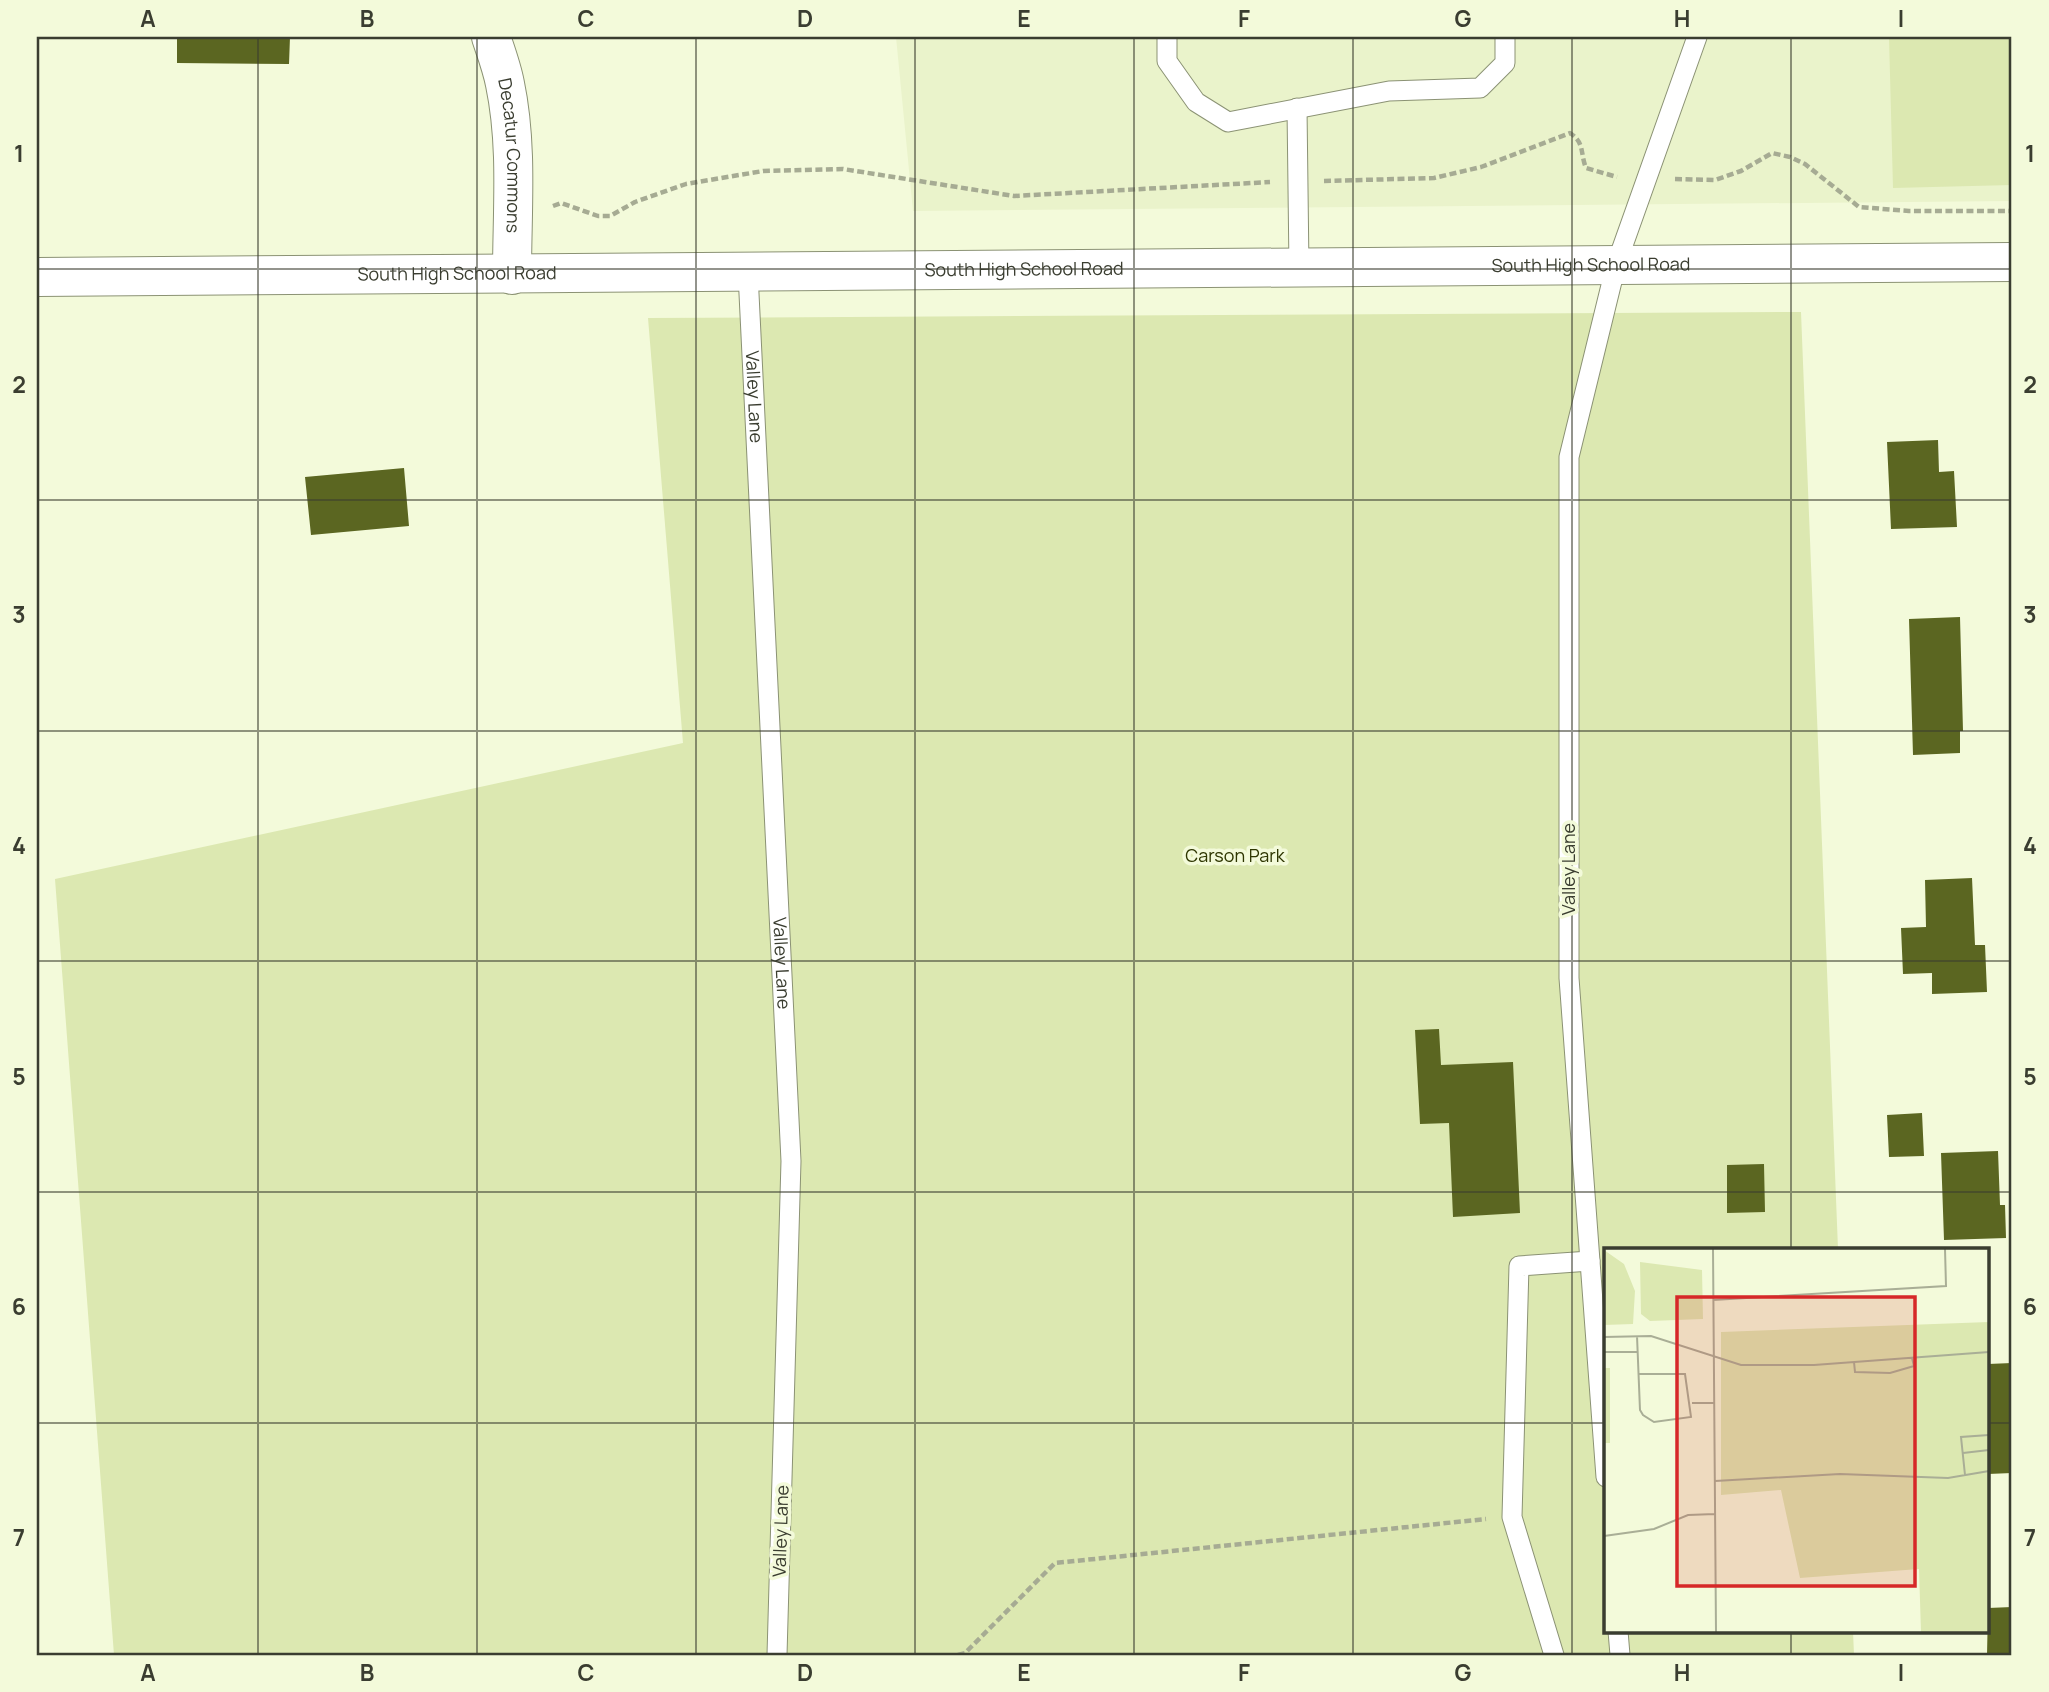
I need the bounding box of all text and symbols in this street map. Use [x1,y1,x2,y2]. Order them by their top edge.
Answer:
text: A [140,2,156,34]
text: B [360,2,374,34]
text: C [578,2,595,34]
text: D [797,2,813,34]
text: E [1017,2,1031,34]
text: F [1238,2,1250,34]
text: G [1455,2,1472,34]
text: H [1674,2,1690,34]
text: I [1898,2,1904,34]
street label: Decatur Commons [493,76,526,233]
text: 1 [14,137,24,169]
text: 1 [2025,137,2035,169]
street label: South High School Road [1491,251,1691,277]
street label: South High School Road [924,256,1124,281]
street label: South High School Road [357,260,557,286]
street label: Valley Lane [741,350,769,443]
text: 2 [12,368,26,400]
text: 2 [2023,368,2037,400]
text: 3 [12,598,26,630]
text: 3 [2023,598,2037,630]
street label: Valley Lane [1556,823,1580,915]
text: 4 [12,829,26,861]
text: 4 [2023,829,2037,861]
park label: Carson Park [1185,843,1286,867]
street label: Valley Lane [768,916,797,1010]
text: 5 [12,1060,26,1092]
text: 5 [2023,1060,2037,1092]
inset map [1604,1248,1990,1632]
text: 6 [12,1290,26,1322]
text: 6 [2023,1290,2037,1322]
street label: Valley Lane [766,1484,794,1577]
text: 7 [13,1521,25,1553]
text: 7 [2024,1521,2036,1553]
text: A [140,1656,156,1688]
text: B [360,1656,374,1688]
text: C [578,1656,595,1688]
text: D [797,1656,813,1688]
text: E [1017,1656,1031,1688]
text: F [1238,1656,1250,1688]
text: G [1455,1656,1472,1688]
text: H [1674,1656,1690,1688]
text: I [1898,1656,1904,1688]

